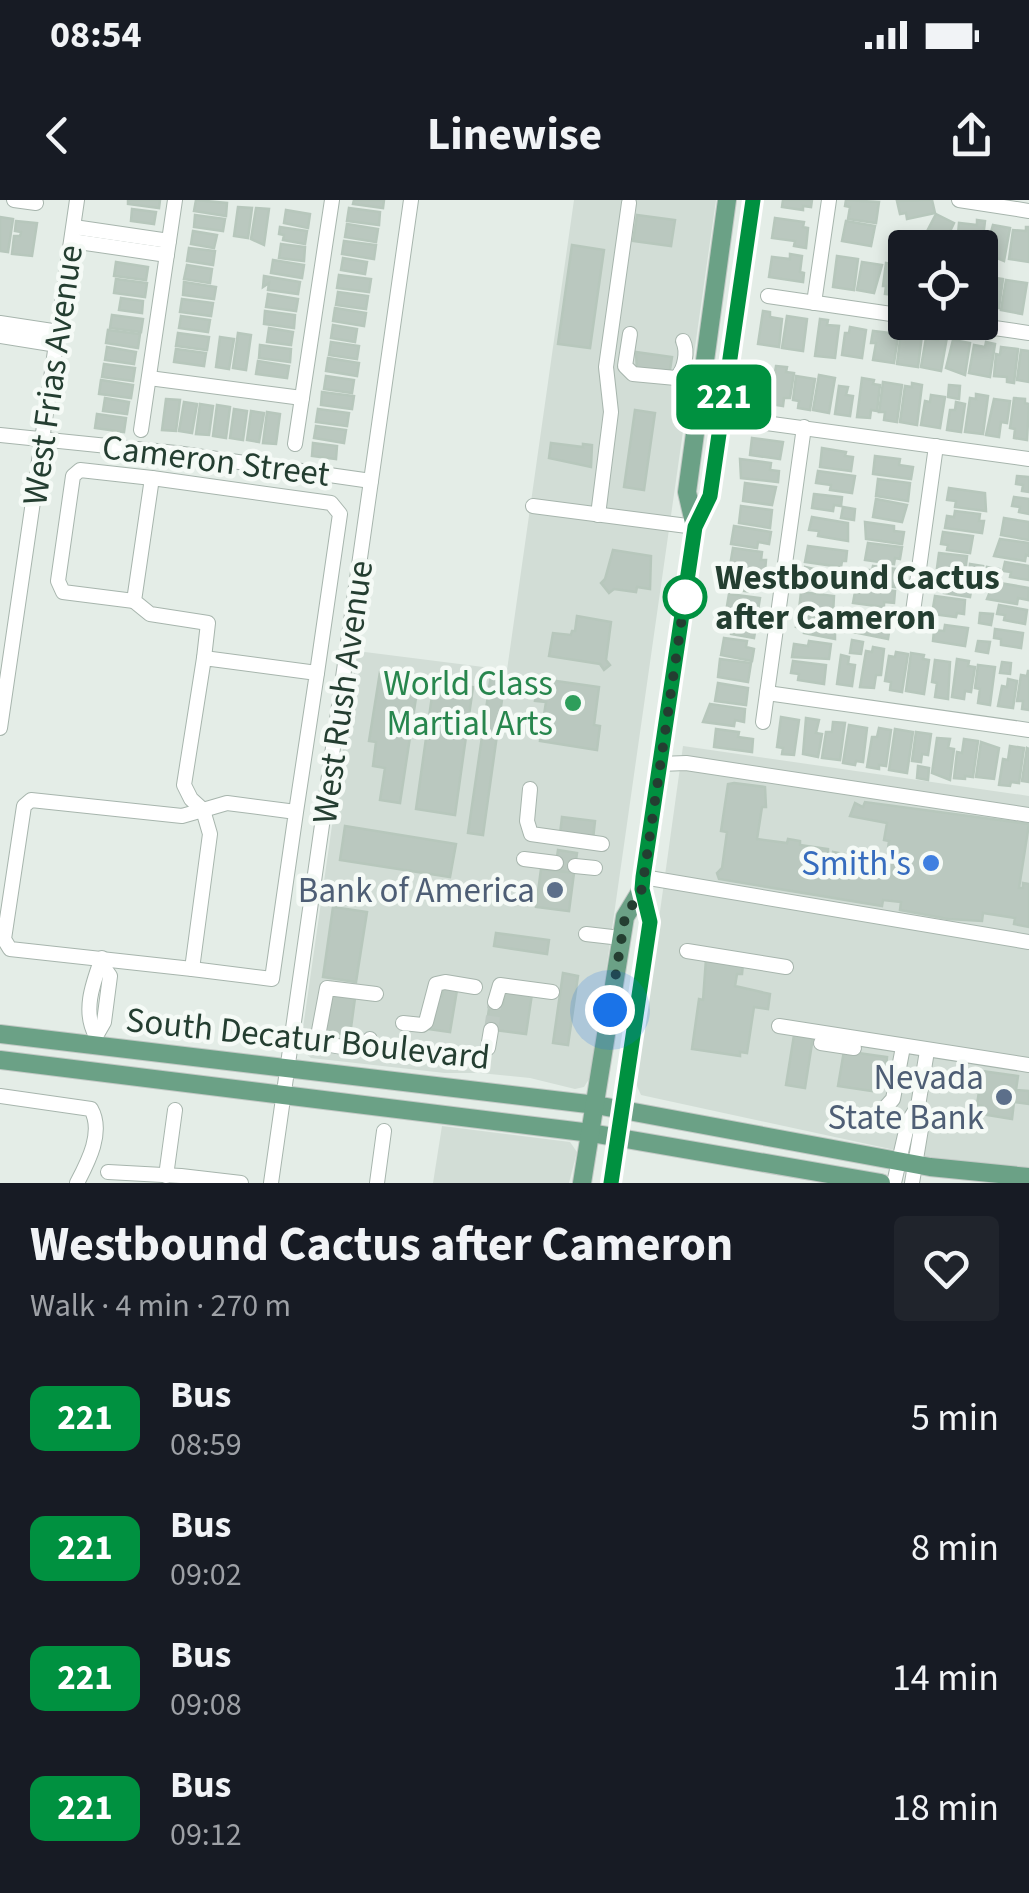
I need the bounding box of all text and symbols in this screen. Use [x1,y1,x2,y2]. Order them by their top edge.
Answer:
text: 08:54 [50,8,142,62]
text: Linewise [427,103,602,167]
icon: back [30,108,85,163]
icon: share [944,108,999,163]
map controls [888,230,998,340]
button: locate [888,230,998,340]
street label: West Frias Avenue [10,242,96,508]
line badge: 221 [666,364,782,430]
text: 221 [696,372,752,422]
street label: Cameron Street [99,422,333,500]
place label: Westbound Cactus after Cameron [715,553,1000,643]
street label: West Rush Avenue [300,557,386,827]
marker: Westbound Cactus after Cameron [664,576,706,618]
place label: World Class Martial Arts [383,659,553,749]
marker: World Class Martial Arts [562,692,584,714]
place label: Smith's [801,839,911,889]
marker: Smith's [920,852,942,874]
place label: Bank of America [298,866,535,916]
marker: Bank of America [544,879,566,901]
your location [585,985,635,1035]
street label: South Decatur Boulevard [123,995,492,1083]
place label: Nevada State Bank [827,1053,985,1143]
marker: Nevada State Bank [993,1086,1015,1108]
text: Westbound Cactus after Cameron [30,1211,733,1279]
button: heart [894,1216,999,1321]
text: Walk · 4 min · 270 m [30,1283,291,1329]
text: Bus [170,1368,231,1422]
text: 5 min [911,1391,999,1445]
text: 221 [57,1393,113,1443]
text: 08:59 [170,1422,242,1468]
text: Bus [170,1498,231,1552]
text: 8 min [911,1521,999,1575]
text: 221 [57,1523,113,1573]
text: 09:02 [170,1552,242,1598]
text: Bus [170,1628,231,1682]
text: 14 min [892,1651,999,1705]
text: 221 [57,1653,113,1703]
text: 09:08 [170,1682,242,1728]
text: Bus [170,1758,231,1812]
text: 18 min [892,1781,999,1835]
text: 221 [57,1783,113,1833]
text: 09:12 [170,1812,242,1858]

